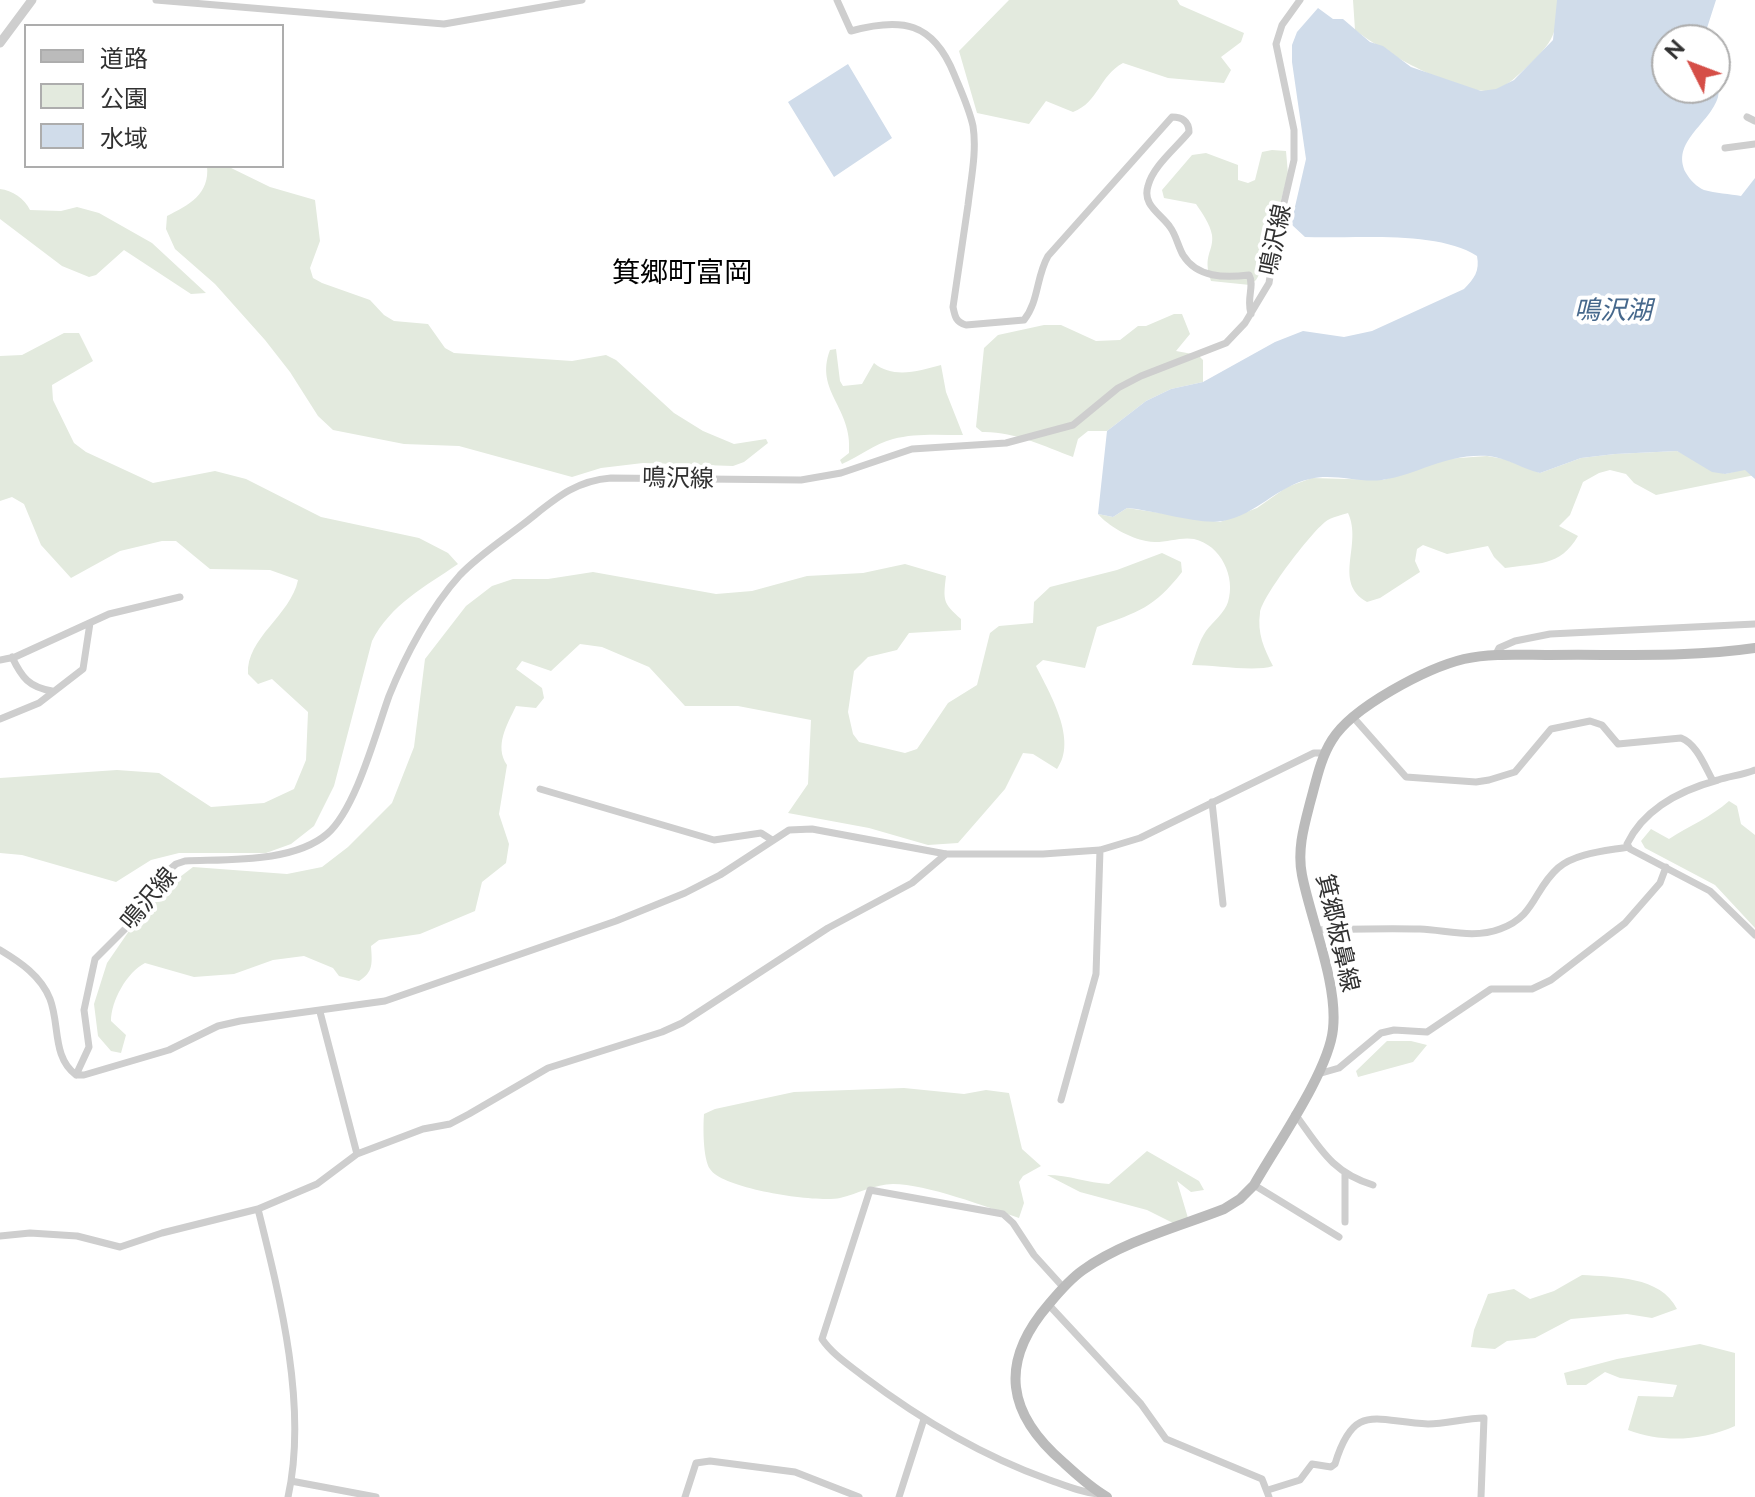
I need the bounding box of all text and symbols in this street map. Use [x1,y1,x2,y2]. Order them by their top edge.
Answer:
legend [24,24,284,168]
north arrow [1651,24,1731,104]
text: N [1659,34,1690,64]
text: 道路 [100,44,148,73]
text: 公園 [100,84,148,113]
text: 水域 [100,124,148,153]
street label: 鳴沢線 [1254,202,1298,278]
district label: 箕郷町富岡 [612,257,752,291]
water label: 鳴沢湖 [1574,295,1652,327]
street label: 鳴沢線 [642,464,714,494]
street label: 鳴沢線 [115,862,183,936]
street label: 箕郷板鼻線 [1309,871,1365,995]

